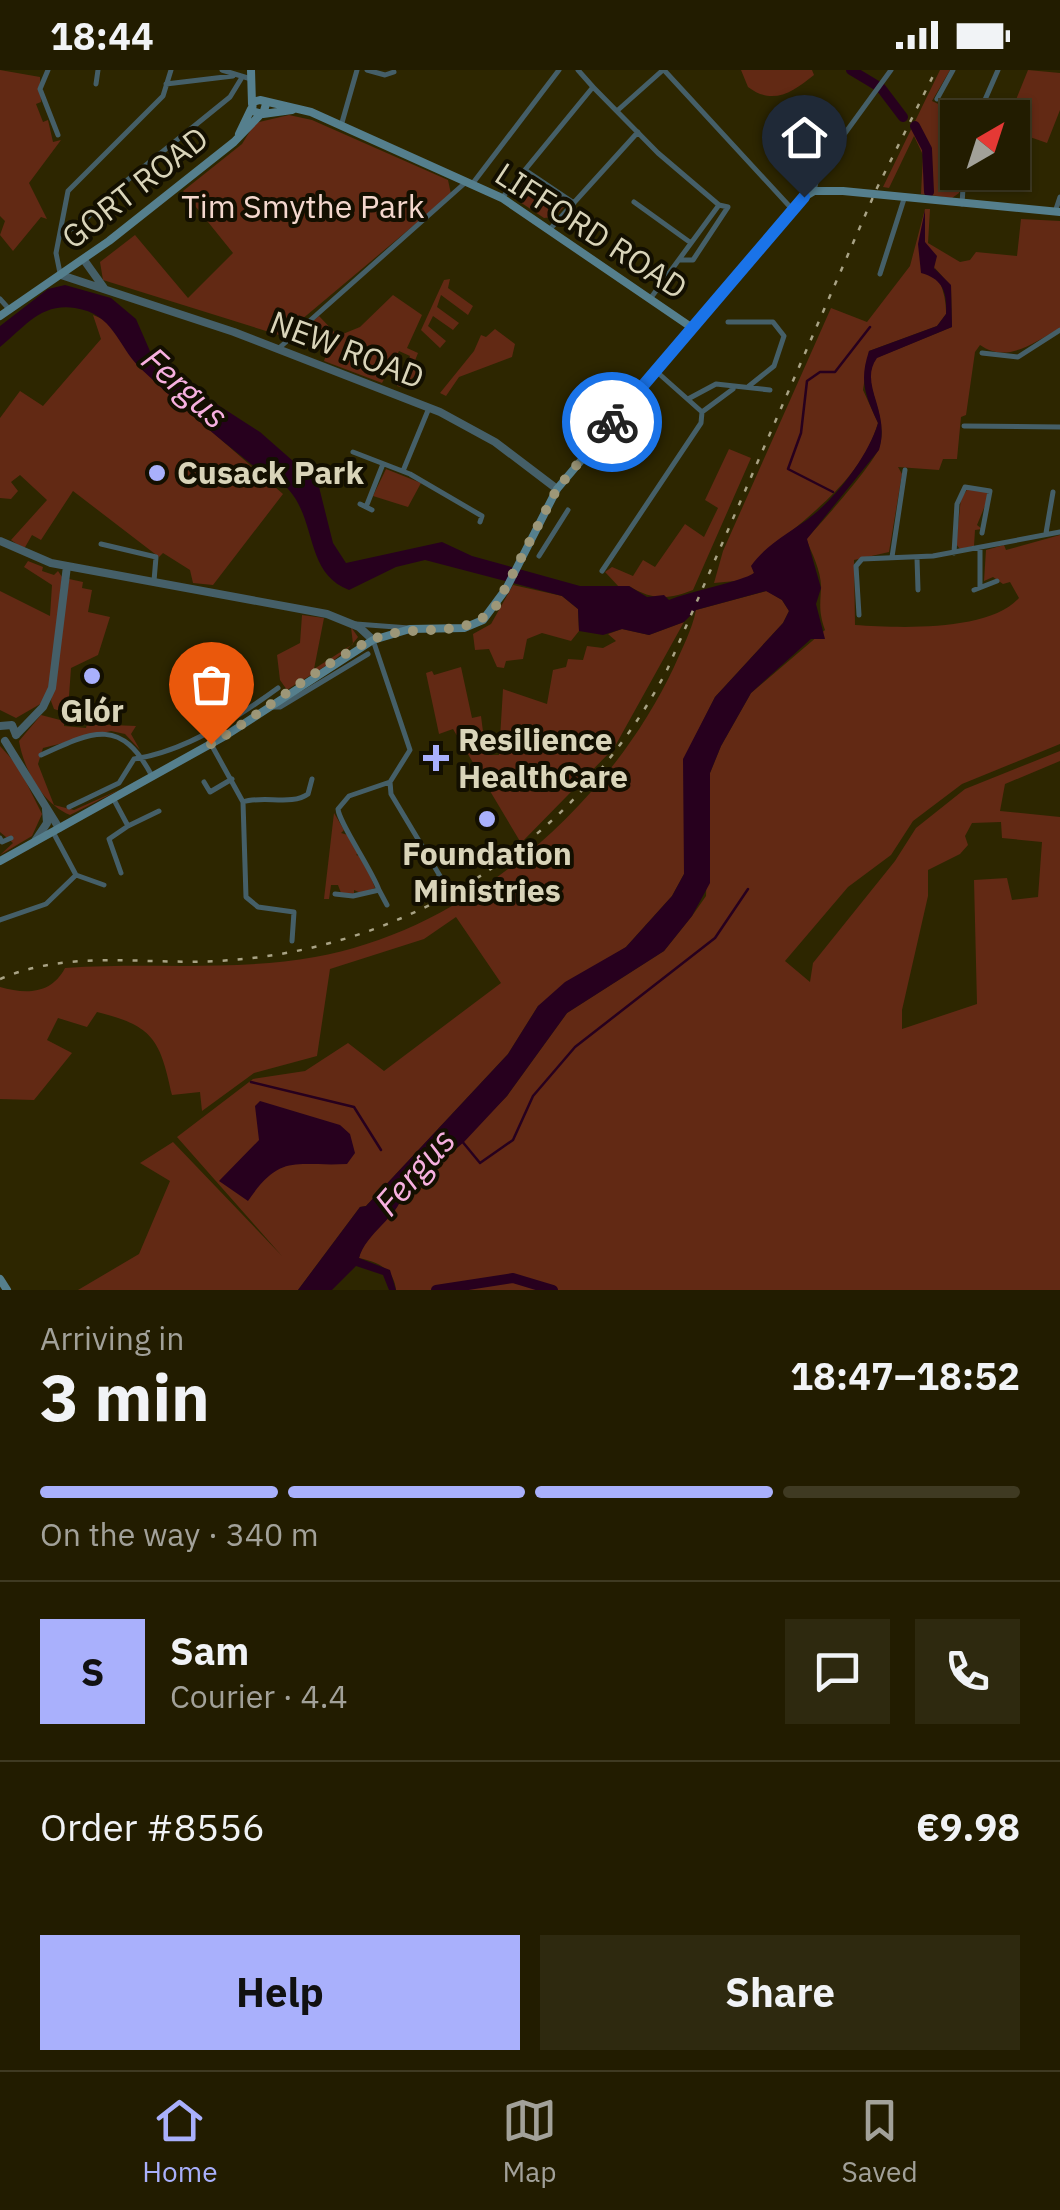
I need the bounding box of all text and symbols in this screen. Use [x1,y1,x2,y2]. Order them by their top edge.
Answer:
text: 18:44 [50,11,154,60]
pin [762,95,847,198]
north arrow [940,100,1030,190]
map controls [940,100,1030,190]
icon: home [777,110,832,165]
street label: GORT ROAD [53,117,216,258]
street label: LIFFORD ROAD [488,152,695,308]
park label: Tim Smythe Park [181,185,425,227]
street label: NEW ROAD [264,300,430,398]
water label: Fergus [133,336,239,438]
courier [562,372,662,472]
icon: bike [585,395,640,450]
place label: Cusack Park [177,451,364,493]
marker: Cusack Park [146,462,168,484]
pin [169,642,254,745]
icon: bag [184,657,239,712]
marker: Glór [81,665,103,687]
place label: Glór [60,689,124,731]
place label: Resilience HealthCare [458,718,628,797]
marker: Resilience HealthCare [423,745,449,771]
marker: Foundation Ministries [476,808,498,830]
place label: Foundation Ministries [402,832,572,911]
water label: Fergus [364,1118,465,1225]
text: Arriving in [40,1317,185,1359]
text: 18:47–18:52 [790,1351,1020,1400]
text: 3 min [40,1354,210,1439]
text: On the way · 340 m [40,1513,319,1555]
button: chat [785,1619,890,1724]
button: phone [915,1619,1020,1724]
text: Sam [170,1626,249,1675]
text: S [81,1647,104,1696]
text: Courier · 4.4 [170,1675,348,1717]
text: Order #8556 [40,1802,265,1851]
text: €9.98 [916,1802,1020,1851]
button: Help [40,1935,520,2050]
button: Share [540,1935,1020,2050]
tab: Home [142,2093,218,2190]
tab: Map [502,2093,557,2190]
tab: Saved [842,2093,918,2190]

